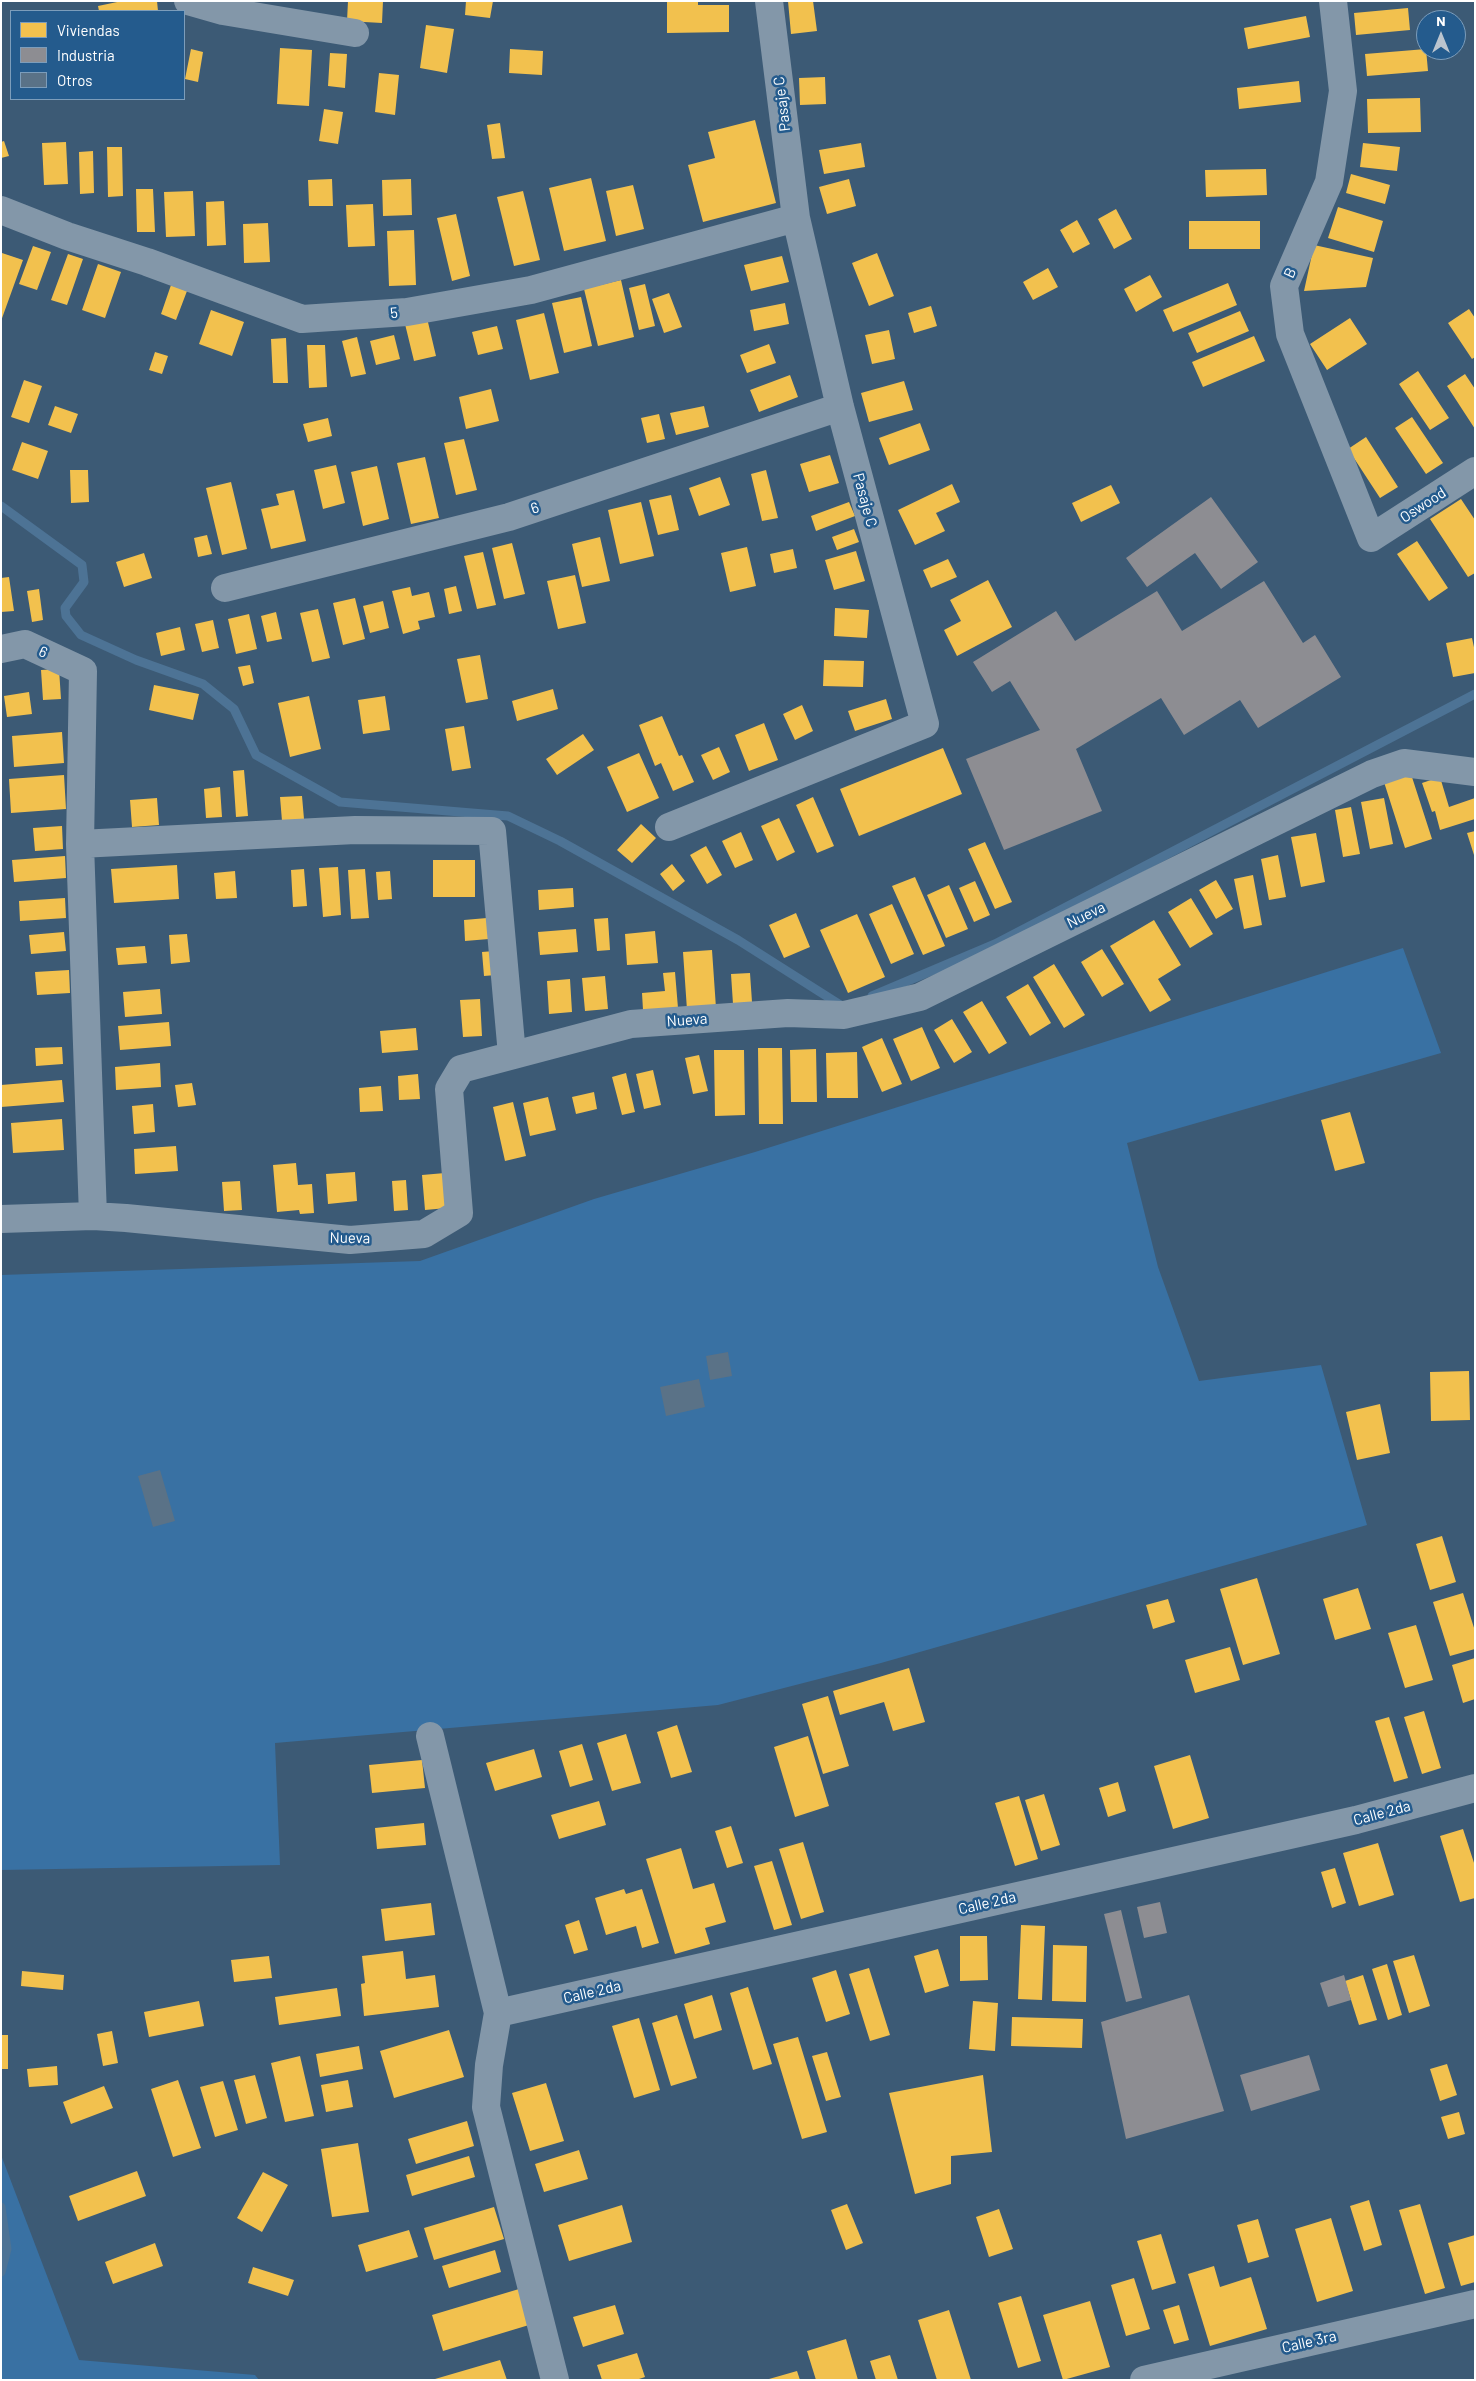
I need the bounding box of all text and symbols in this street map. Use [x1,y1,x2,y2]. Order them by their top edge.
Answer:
legend [10,10,185,100]
north arrow [1416,10,1466,60]
text: N [1436,12,1446,29]
text: Viviendas [57,21,120,39]
text: Industria [57,46,115,64]
text: Otros [57,71,93,89]
street label: Pasaje C [770,76,794,132]
street label: B [1280,265,1300,281]
street label: 5 [390,304,398,322]
street label: Pasaje C [849,471,881,529]
street label: Oswood [1397,484,1449,526]
street label: 6 [529,498,541,518]
street label: 6 [36,642,50,662]
street label: Nueva [1064,898,1108,932]
street label: Nueva [666,1010,708,1030]
street label: Nueva [330,1229,370,1247]
street label: Calle 2da [1351,1797,1413,1829]
street label: Calle 2da [956,1888,1018,1918]
street label: Calle 2da [561,1977,623,2007]
street label: Calle 3ra [1280,2327,1338,2357]

